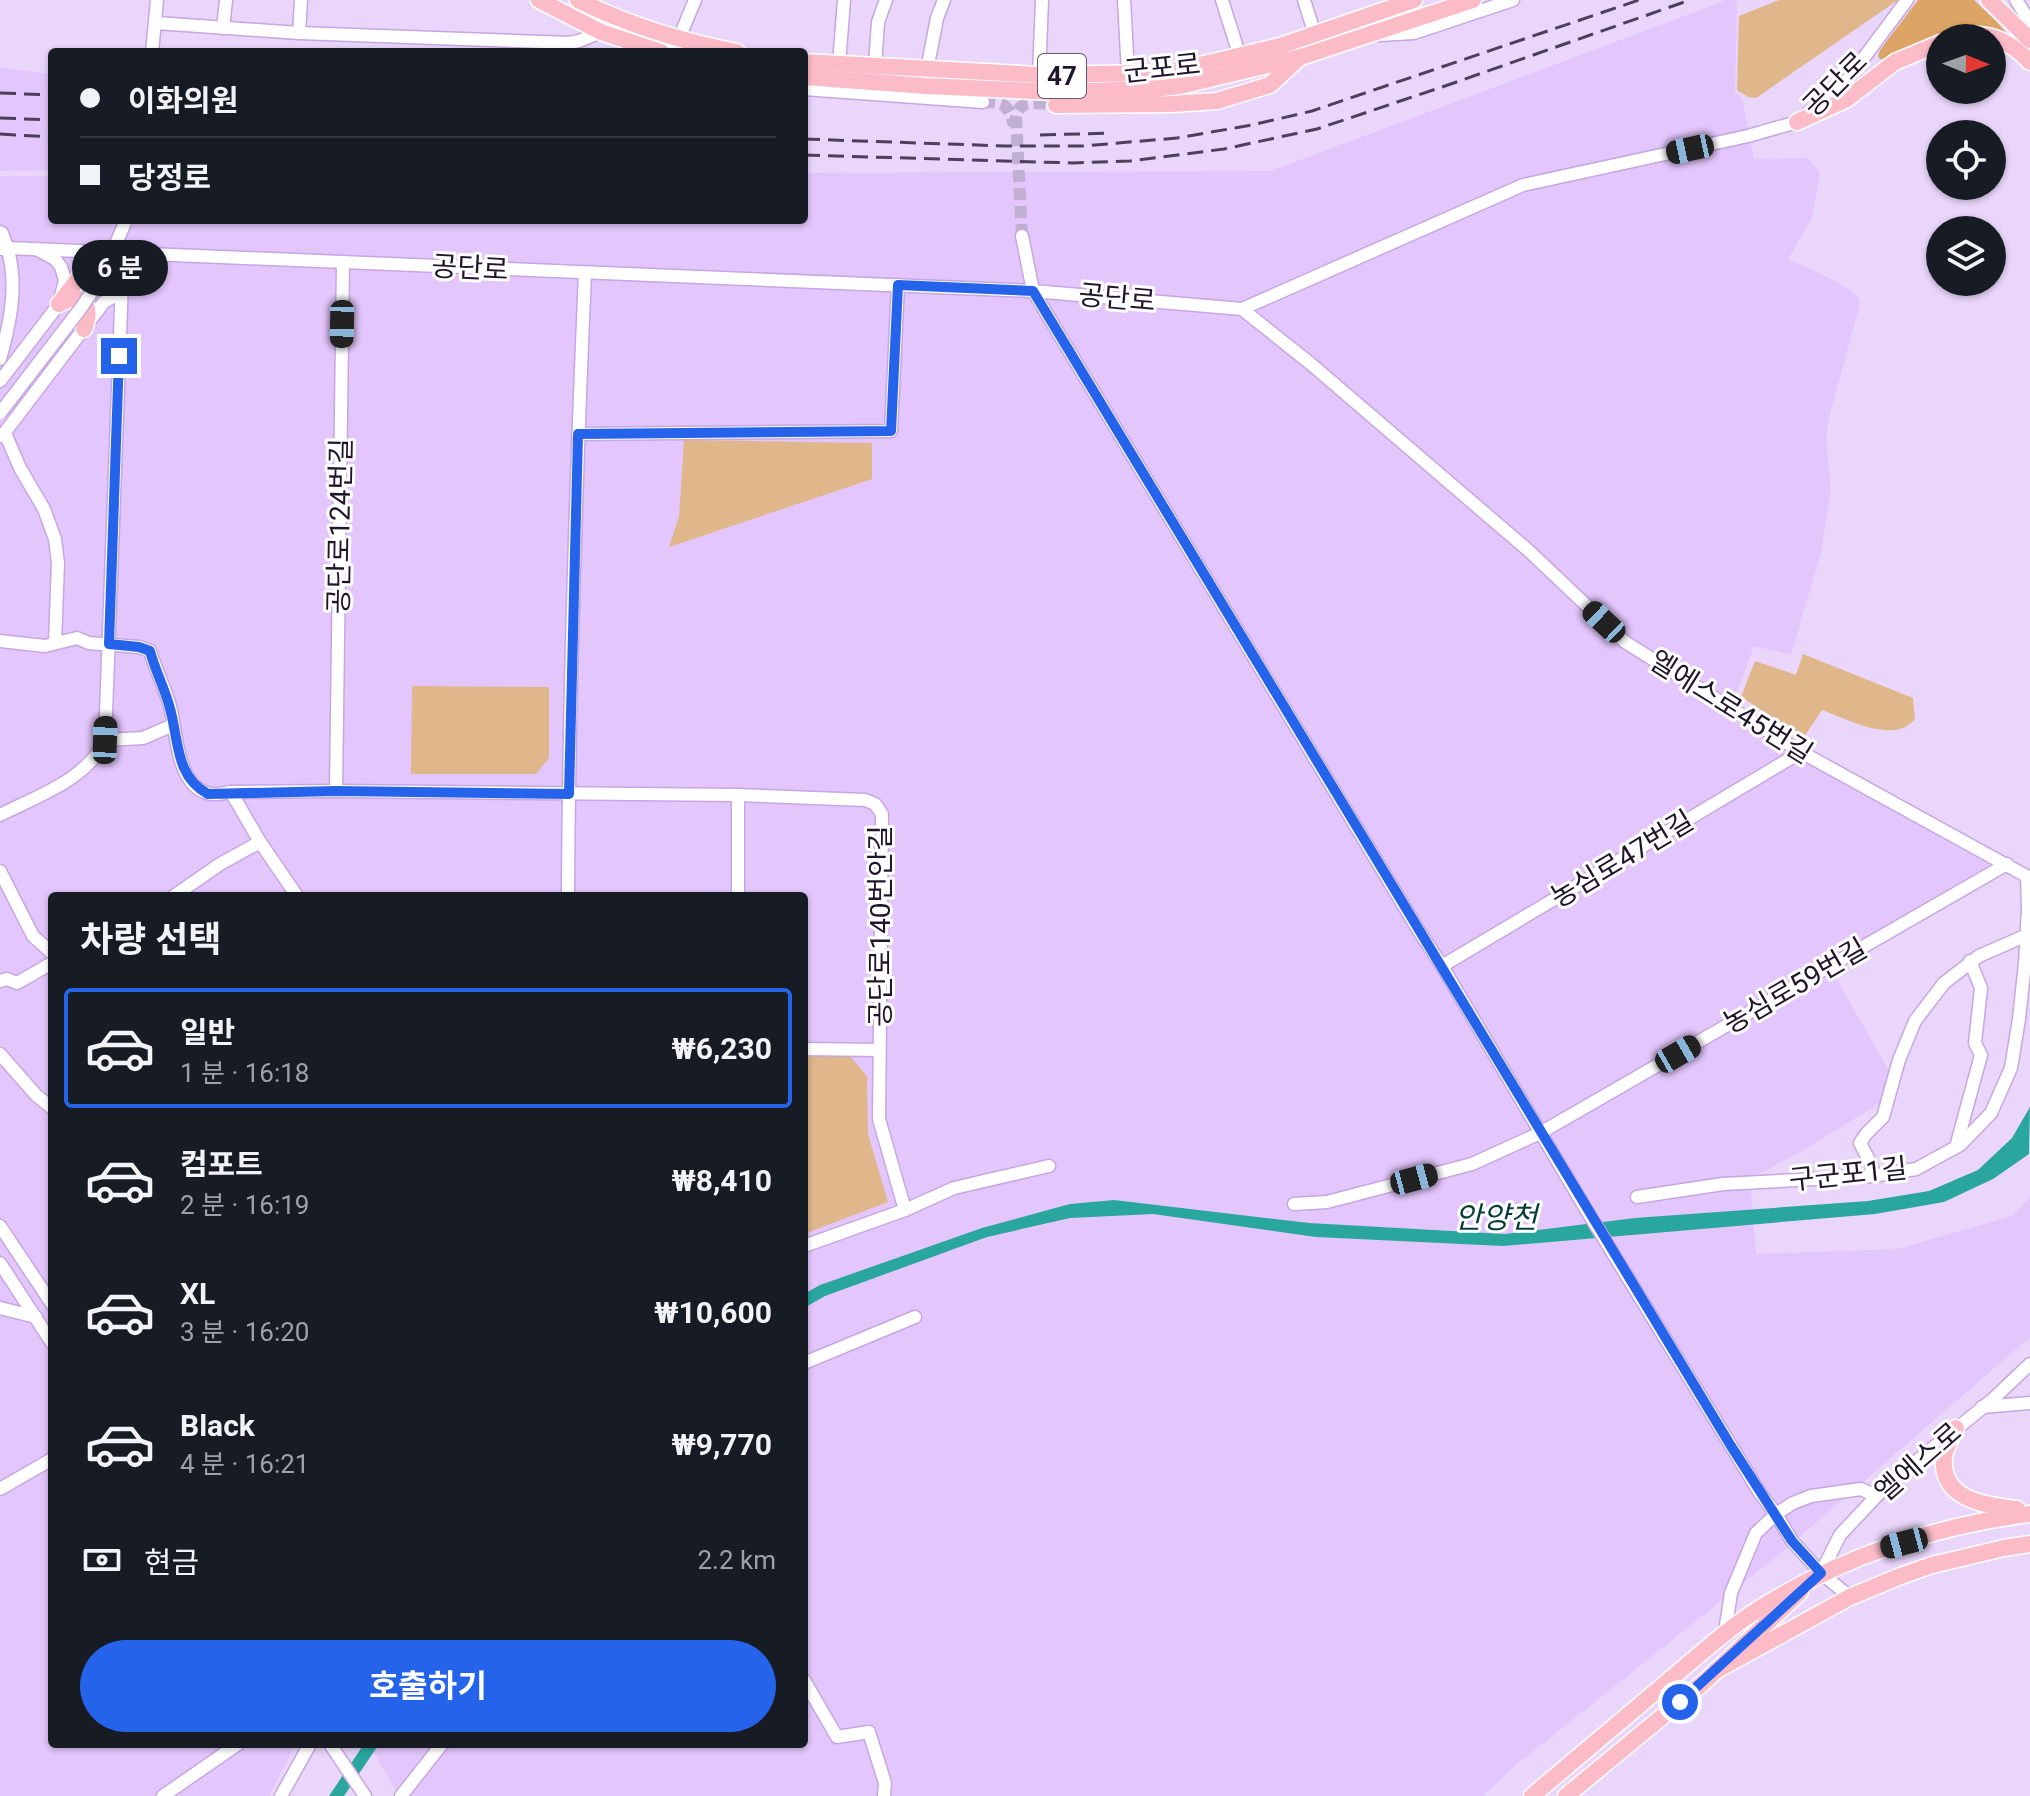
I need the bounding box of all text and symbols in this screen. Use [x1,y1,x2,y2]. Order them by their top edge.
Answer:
north arrow [1926,24,2006,104]
map controls [1926,24,2006,296]
street label: 공단로 [1796,45,1874,123]
street label: 군포로 [1122,48,1202,88]
road number: 47 [1038,54,1086,98]
text: 이화의원 [128,83,238,118]
button: locate [1926,120,2006,200]
car [1664,132,1716,166]
text: 당정로 [128,160,211,195]
button: layers [1926,216,2006,296]
callout: 6 분 [71,240,167,296]
street label: 공단로 [431,250,509,286]
text: 6 분 [97,253,143,283]
street label: 공단로 [1077,278,1157,318]
car [330,300,354,348]
route end [101,338,137,374]
street label: 공단로124번길 [322,438,358,614]
car [1578,597,1630,647]
street label: 엘에스로45번길 [1643,644,1819,770]
car [92,716,118,764]
street label: 농심로47번길 [1545,804,1699,914]
street label: 공단로140번안길 [864,825,897,1027]
text: 차량 선택 [80,919,221,961]
street label: 농심로59번길 [1717,932,1873,1040]
icon: car [84,1012,156,1084]
text: 일반 [180,1015,235,1050]
text: ₩6,230 [671,1031,772,1066]
car [1651,1032,1705,1076]
text: 1 분 · 16:18 [180,1058,309,1088]
icon: car [84,1144,156,1216]
text: 컴포트 [180,1147,263,1182]
street label: 구군포1길 [1787,1151,1909,1197]
car [1388,1161,1440,1197]
text: ₩8,410 [671,1163,772,1198]
text: 2 분 · 16:19 [180,1190,309,1220]
water label: 안양천 [1455,1200,1541,1235]
icon: car [84,1276,156,1348]
text: XL [180,1276,215,1311]
text: ₩10,600 [654,1295,772,1330]
text: 3 분 · 16:20 [180,1317,309,1347]
icon: car [84,1408,156,1480]
text: Black [180,1408,255,1443]
street label: 엘에스로 [1868,1416,1968,1508]
text: ₩9,770 [671,1427,772,1462]
text: 4 분 · 16:21 [180,1449,309,1479]
car [1878,1525,1930,1561]
icon: cash [80,1538,124,1582]
text: 현금 [144,1545,199,1580]
text: 2.2 km [697,1545,776,1575]
button: 호출하기 [80,1640,776,1732]
route start [1662,1684,1698,1720]

